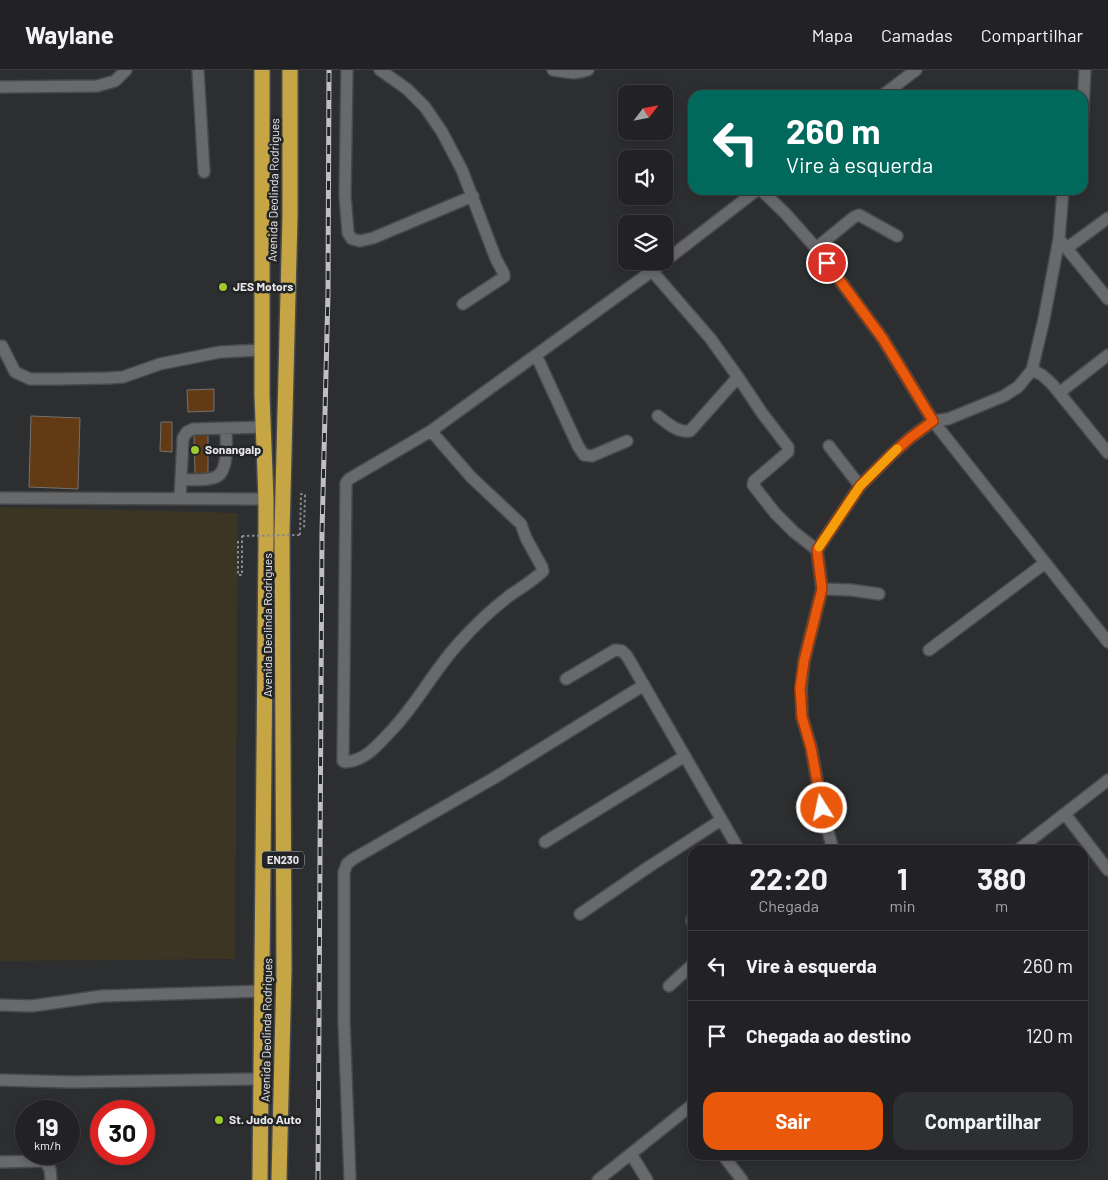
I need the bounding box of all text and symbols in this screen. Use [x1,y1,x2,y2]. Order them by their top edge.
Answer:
text: Waylane [25,20,114,49]
text: Mapa [812,24,853,46]
text: Camadas [881,24,953,46]
text: Compartilhar [981,24,1083,46]
north arrow [618,85,672,140]
map controls [618,85,673,270]
text: 260 m [786,109,881,151]
icon: left [703,110,768,175]
street label: Avenida Deolinda Rodrigues [265,118,281,262]
button: sound [618,150,673,205]
text: Vire à esquerda [786,151,933,177]
button: layers [618,215,673,270]
pin [806,242,848,284]
icon: arrive [813,249,841,277]
place label: JES Motors [233,279,293,293]
marker: JES Motors [217,281,229,293]
place label: Sonangalp [205,442,261,456]
marker: Sonangalp [189,444,201,456]
street label: Avenida Deolinda Rodrigues [260,553,274,697]
position arrow [795,781,847,833]
road number: EN230 [262,852,304,868]
text: 22:20 [750,860,828,896]
text: 1 [897,860,908,896]
text: 380 [977,860,1026,896]
text: Chegada [759,896,819,915]
text: min [889,896,915,915]
text: m [995,896,1008,915]
icon: left [703,952,731,980]
text: Vire à esquerda [746,954,877,977]
text: 260 m [1023,954,1073,977]
street label: Avenida Deolinda Rodrigues [258,958,274,1102]
icon: arrive [703,1022,731,1050]
text: Chegada ao destino [746,1024,911,1047]
text: 120 m [1026,1024,1073,1047]
button: Sair [703,1092,883,1150]
button: Compartilhar [893,1092,1073,1150]
speed limit sign: 30 [90,1100,155,1165]
text: 19 [36,1111,59,1141]
place label: St. Judo Auto [229,1112,302,1126]
marker: St. Judo Auto [213,1114,225,1126]
text: km/h [34,1138,61,1152]

